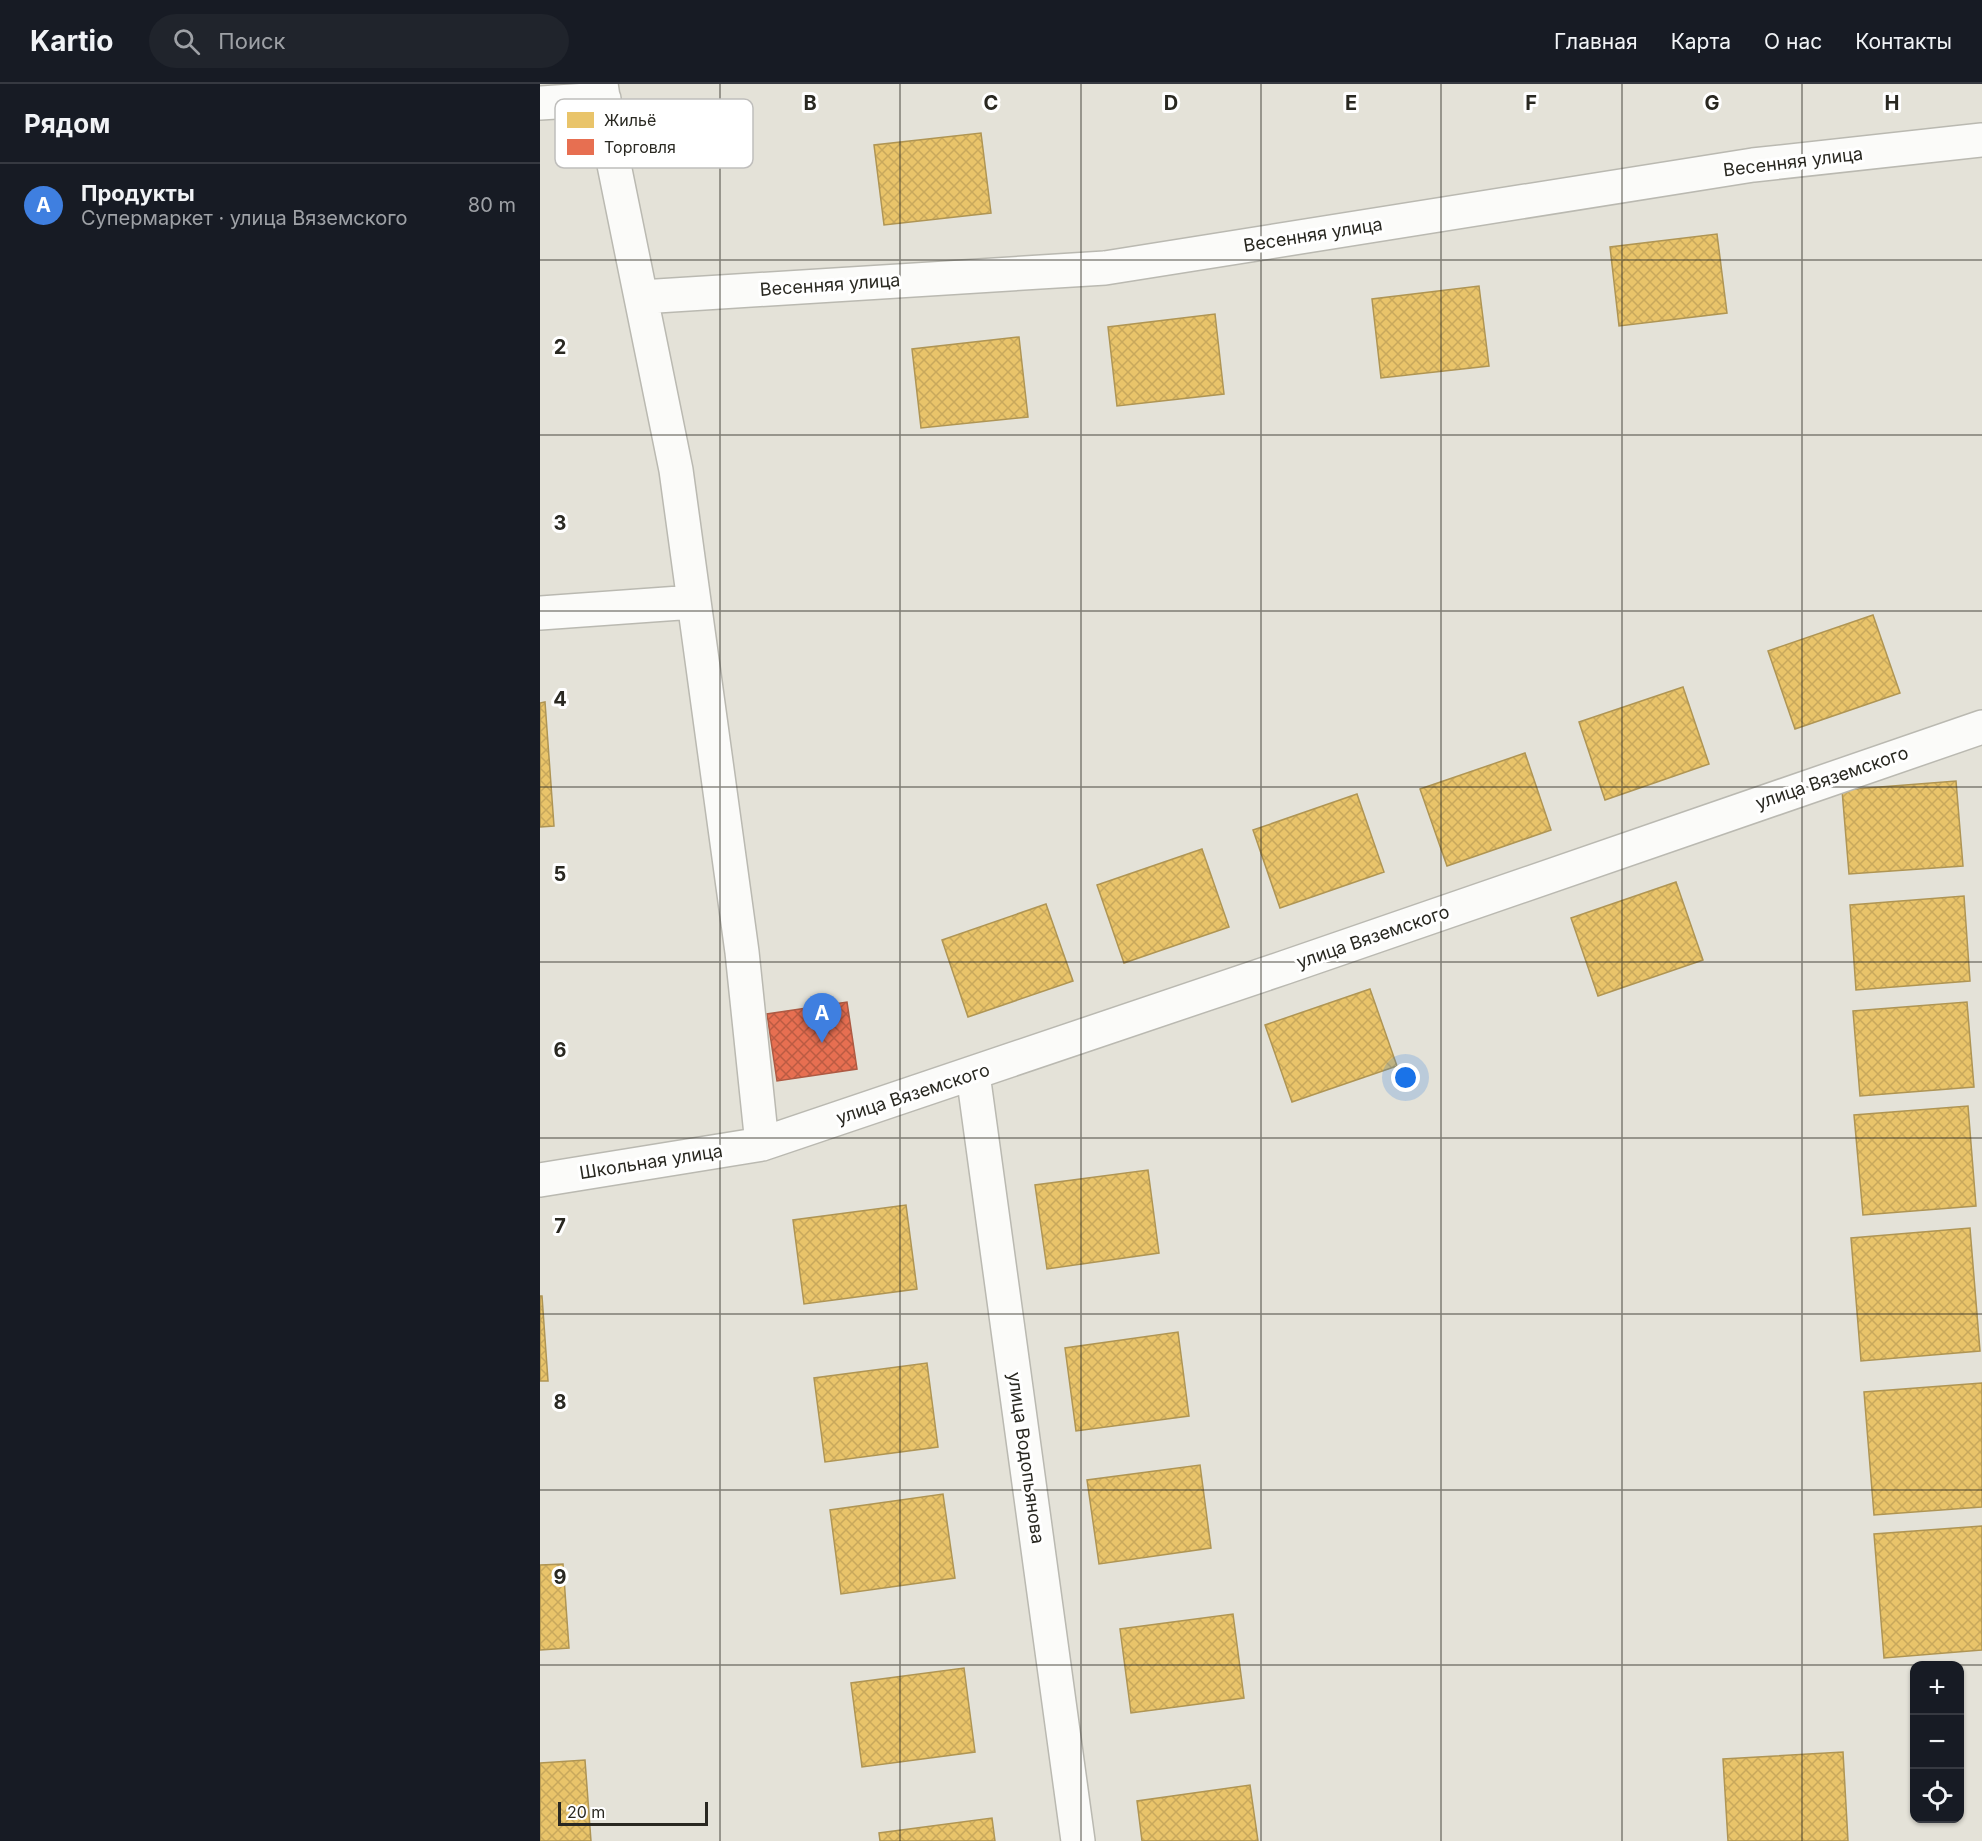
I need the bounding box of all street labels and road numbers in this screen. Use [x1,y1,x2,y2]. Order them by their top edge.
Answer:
street label: Весенняя улица [1722,143,1864,180]
street label: Весенняя улица [1242,213,1384,256]
street label: Весенняя улица [759,269,901,300]
street label: улица Вяземского [1753,742,1911,814]
street label: улица Вяземского [1294,901,1452,973]
street label: улица Вяземского [834,1059,992,1128]
street label: Школьная улица [578,1140,724,1183]
street label: улица Водопьянова [1004,1371,1049,1545]

